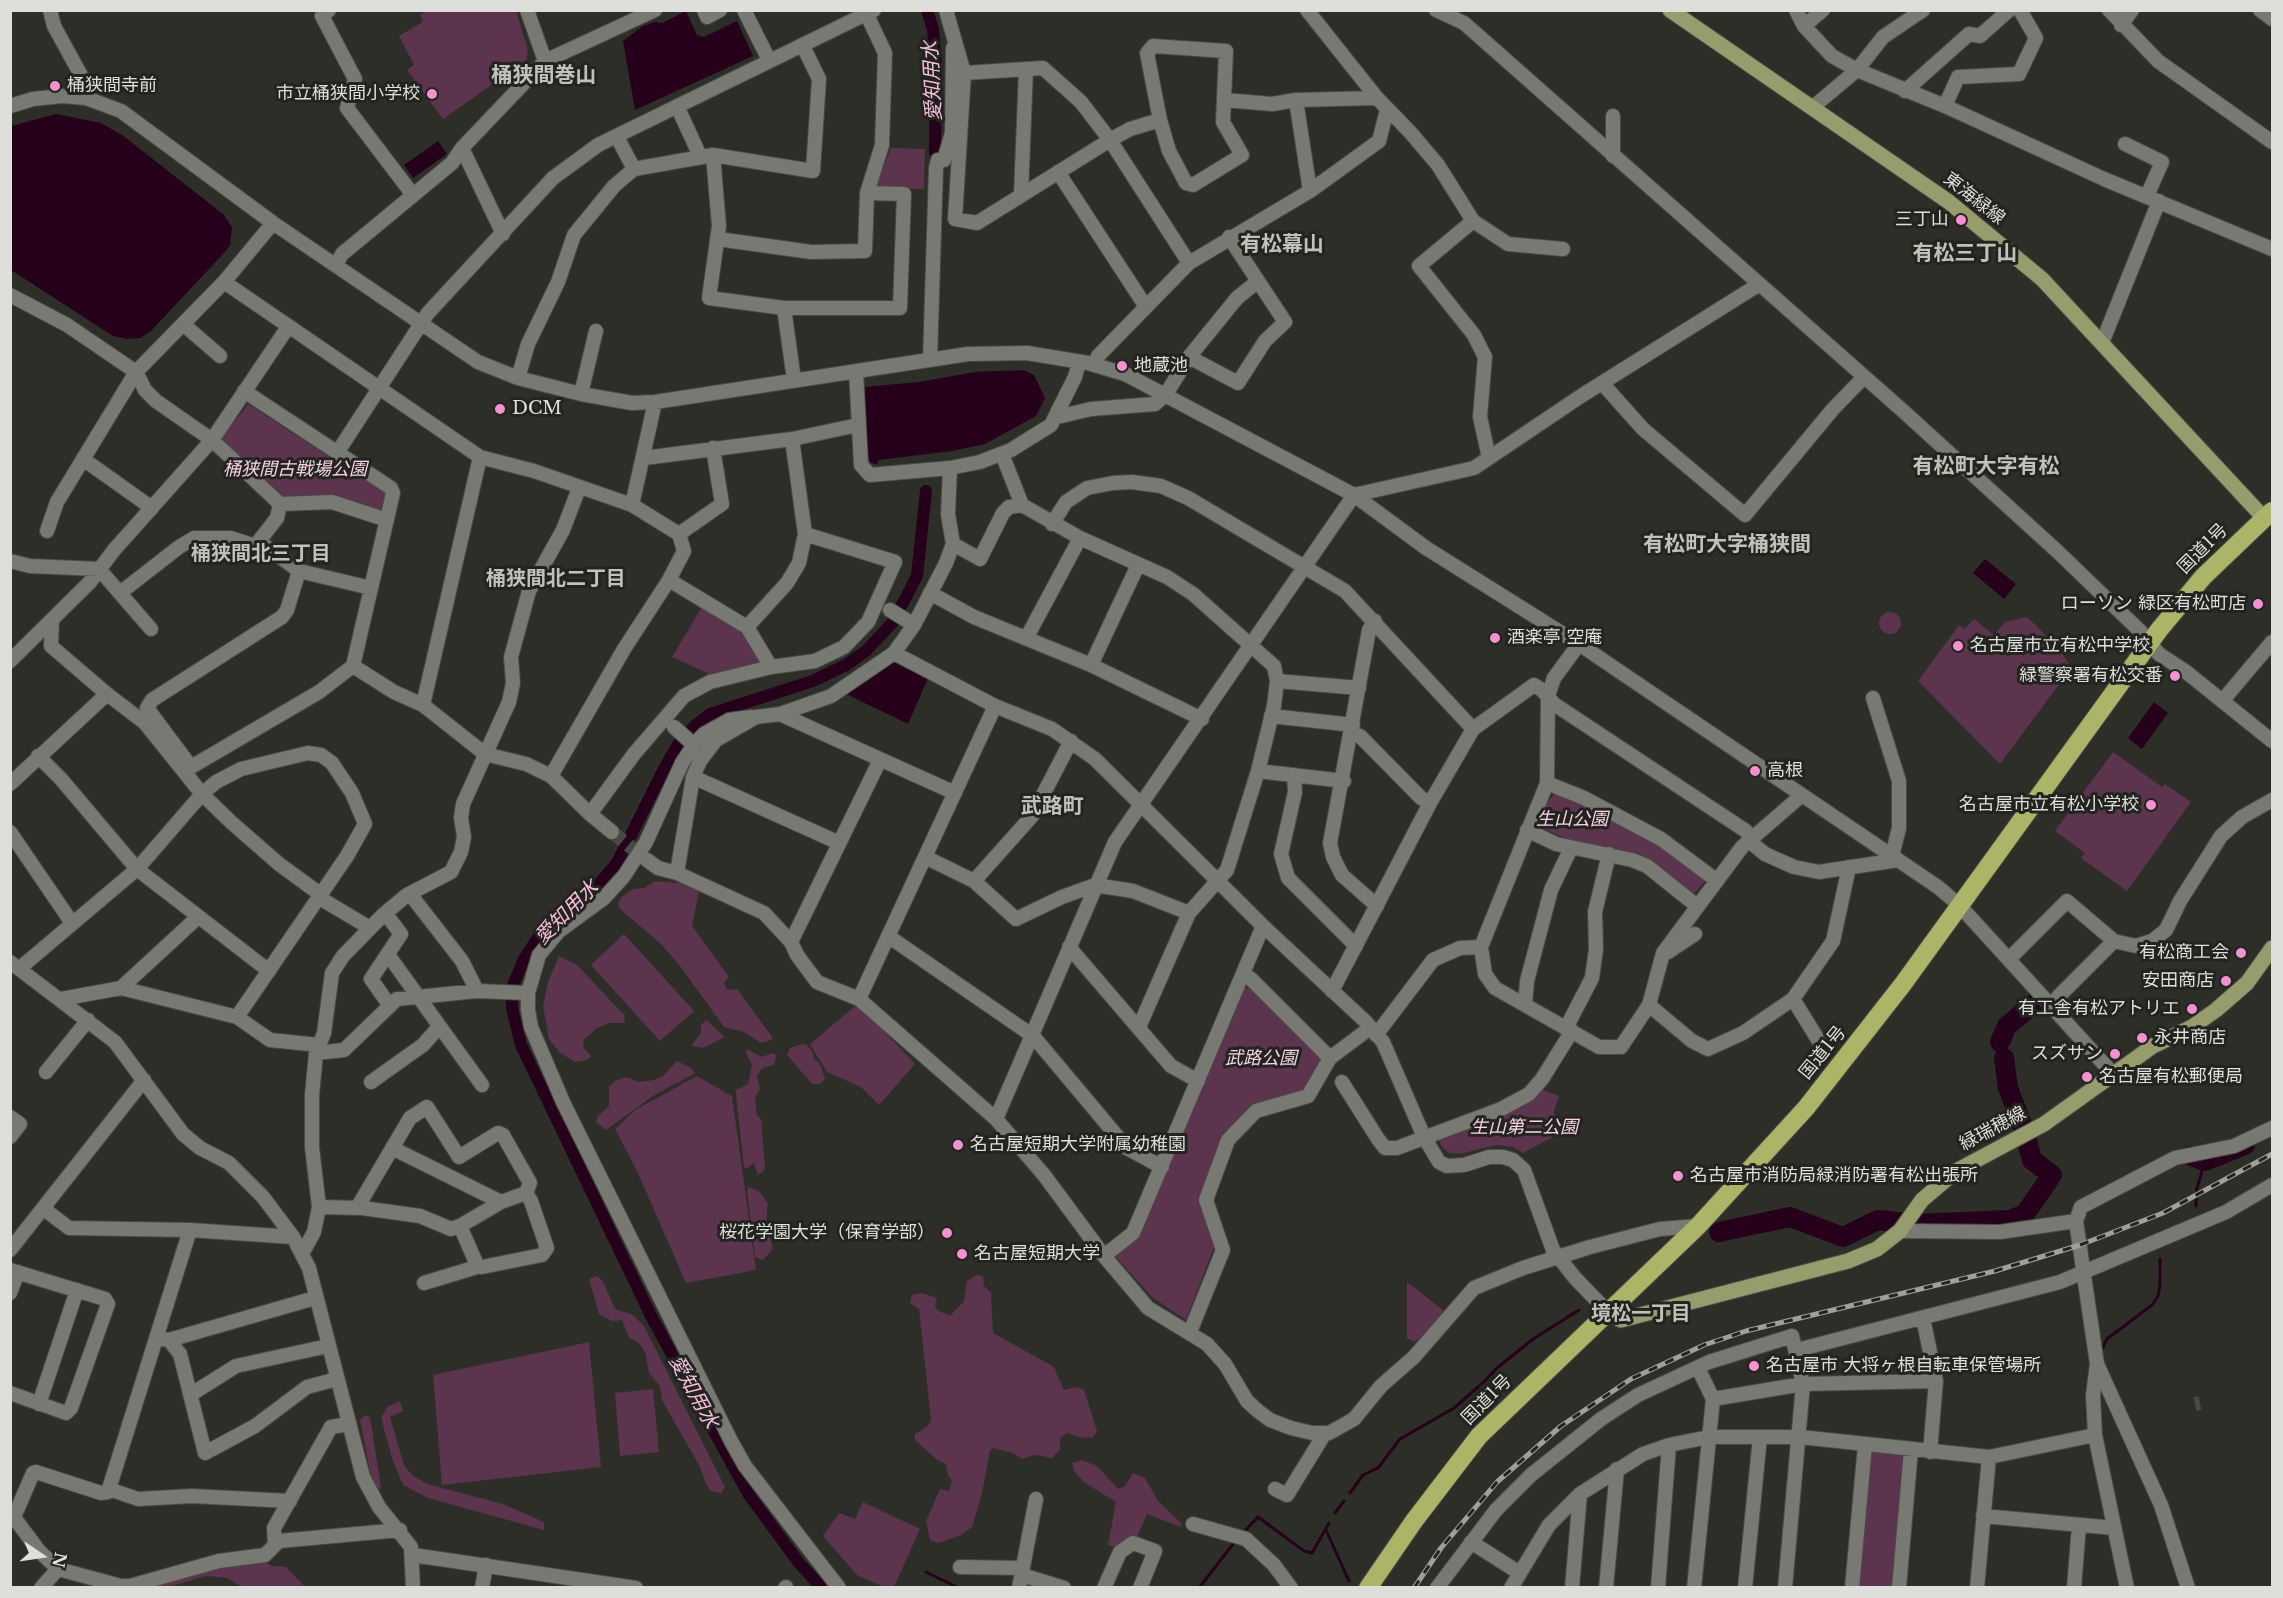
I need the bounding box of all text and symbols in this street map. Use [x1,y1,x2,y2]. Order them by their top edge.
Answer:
water label: 愛知用水 [919,40,947,122]
district label: 桶狭間巻山 [492,63,596,89]
place label: 桶狭間寺前 [67,75,157,97]
marker: 桶狭間寺前 [48,79,62,93]
place label: 市立桶狭間小学校 [276,83,420,105]
marker: 市立桶狭間小学校 [425,87,439,101]
street label: 東海緑線 [1939,168,2009,230]
place label: 三丁山 [1895,209,1949,231]
marker: 三丁山 [1954,213,1968,227]
district label: 有松幕山 [1240,232,1324,258]
district label: 有松三丁山 [1913,241,2017,267]
place label: 地蔵池 [1134,355,1188,377]
marker: 地蔵池 [1115,359,1129,373]
place label: DCM [512,398,562,420]
marker: DCM [493,402,507,416]
district label: 有松町大字有松 [1913,454,2059,480]
park label: 桶狭間古戦場公園 [223,459,367,481]
street label: 国道1号 [2173,519,2233,579]
district label: 有松町大字桶狭間 [1643,532,1811,558]
district label: 桶狭間北三丁目 [191,542,331,566]
district label: 桶狭間北二丁目 [486,567,626,591]
place label: ローソン 緑区有松町店 [2061,593,2246,615]
marker: ローソン 緑区有松町店 [2251,597,2265,611]
place label: 酒楽亭 空庵 [1507,627,1602,649]
marker: 酒楽亭 空庵 [1488,631,1502,645]
place label: 名古屋市立有松中学校 [1970,635,2150,657]
marker: 名古屋市立有松中学校 [1951,639,1965,653]
place label: 緑警察署有松交番 [2019,665,2163,687]
marker: 緑警察署有松交番 [2168,669,2182,683]
place label: 高根 [1767,760,1803,782]
marker: 高根 [1748,764,1762,778]
district label: 武路町 [1021,794,1083,820]
place label: 名古屋市立有松小学校 [1959,794,2139,816]
marker: 名古屋市立有松小学校 [2144,798,2158,812]
park label: 生山公園 [1536,809,1608,831]
water label: 愛知用水 [530,876,604,950]
place label: 有松商工会 [2139,942,2229,964]
marker: 有松商工会 [2234,946,2248,960]
place label: 安田商店 [2142,970,2214,992]
marker: 安田商店 [2219,974,2233,988]
place label: 有工舎有松アトリエ [2018,998,2180,1020]
marker: 有工舎有松アトリエ [2185,1002,2199,1016]
street label: 国道1号 [1795,1022,1851,1084]
place label: 永井商店 [2154,1027,2226,1049]
marker: 永井商店 [2135,1031,2149,1045]
place label: スズサン [2031,1043,2103,1065]
marker: スズサン [2108,1047,2122,1061]
park label: 武路公園 [1225,1048,1297,1070]
place label: 名古屋有松郵便局 [2099,1066,2243,1088]
marker: 名古屋有松郵便局 [2080,1070,2094,1084]
street label: 緑瑞穂線 [1956,1103,2030,1155]
park label: 生山第二公園 [1470,1117,1578,1139]
place label: 名古屋短期大学附属幼稚園 [970,1134,1186,1156]
marker: 名古屋短期大学附属幼稚園 [951,1138,965,1152]
place label: 名古屋市消防局緑消防署有松出張所 [1690,1165,1978,1187]
marker: 名古屋市消防局緑消防署有松出張所 [1671,1169,1685,1183]
place label: 桜花学園大学（保育学部） [719,1222,935,1244]
marker: 桜花学園大学（保育学部） [940,1226,954,1240]
place label: 名古屋短期大学 [974,1243,1100,1265]
marker: 名古屋短期大学 [955,1247,969,1261]
district label: 境松一丁目 [1591,1302,1691,1326]
water label: 愛知用水 [663,1351,723,1433]
place label: 名古屋市 大将ヶ根自転車保管場所 [1766,1355,2041,1377]
marker: 名古屋市 大将ヶ根自転車保管場所 [1747,1359,1761,1373]
street label: 国道1号 [1457,1370,1517,1430]
north arrow [12,1526,72,1586]
text: N [48,1550,71,1570]

